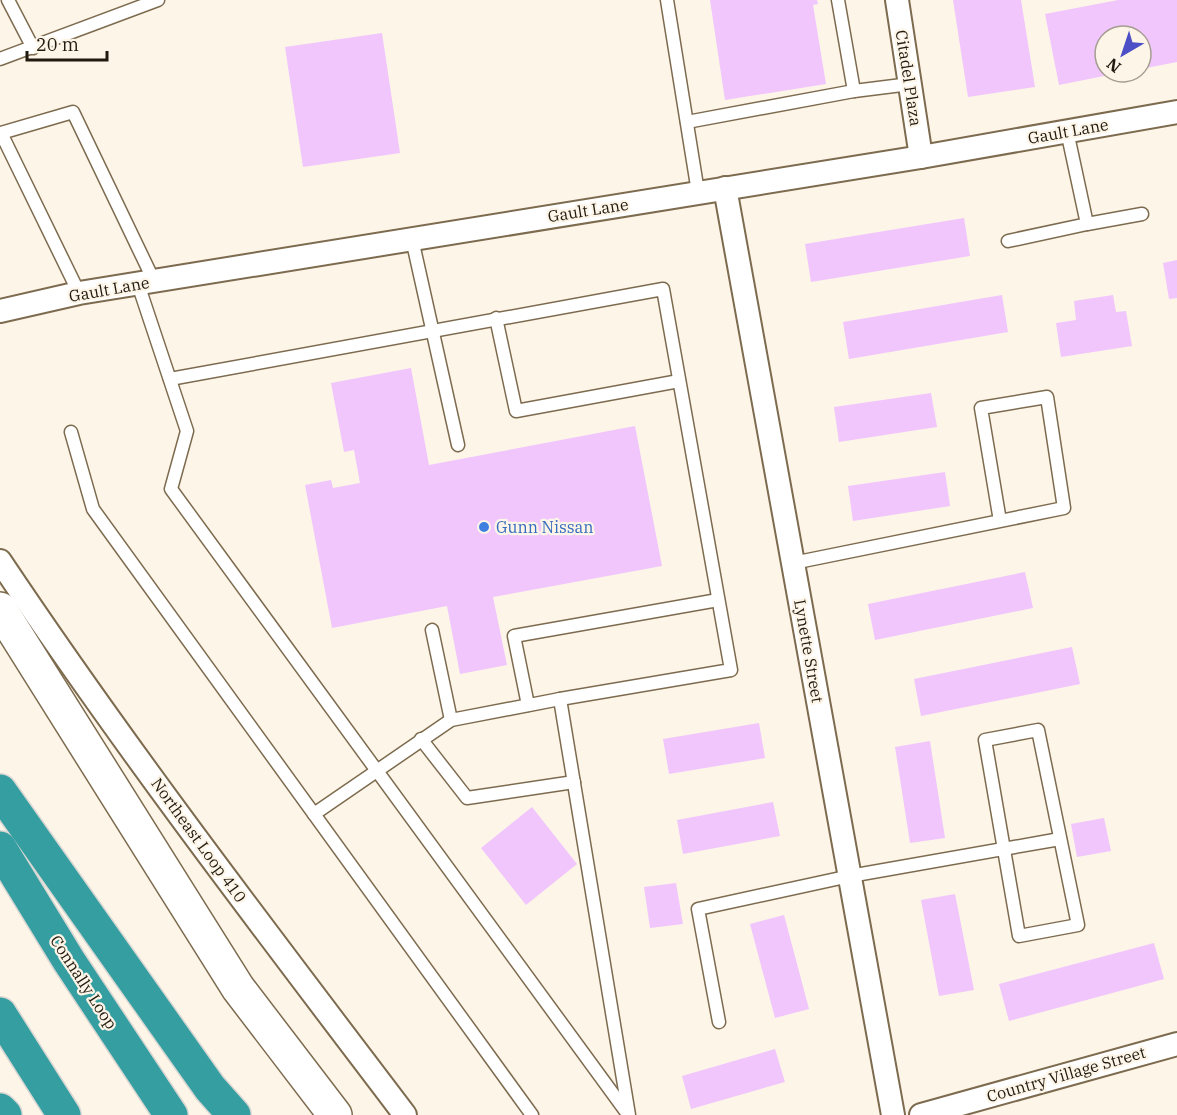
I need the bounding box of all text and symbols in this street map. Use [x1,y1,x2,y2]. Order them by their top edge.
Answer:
scale bar [27,24,106,62]
north arrow [1093,24,1153,84]
street label: Citadel Plaza [892,29,927,128]
text: 20 m [36,33,79,56]
text: N [1102,54,1125,77]
street label: Gault Lane [1026,114,1110,148]
street label: Gault Lane [546,194,630,226]
street label: Gault Lane [67,272,151,306]
place label: Gunn Nissan [496,517,594,537]
marker: Gunn Nissan [477,520,491,534]
street label: Lynette Street [790,598,828,705]
street label: Northeast Loop 410 [147,774,251,906]
street label: Connally Loop [46,931,122,1033]
street label: Country Village Street [984,1042,1148,1106]

